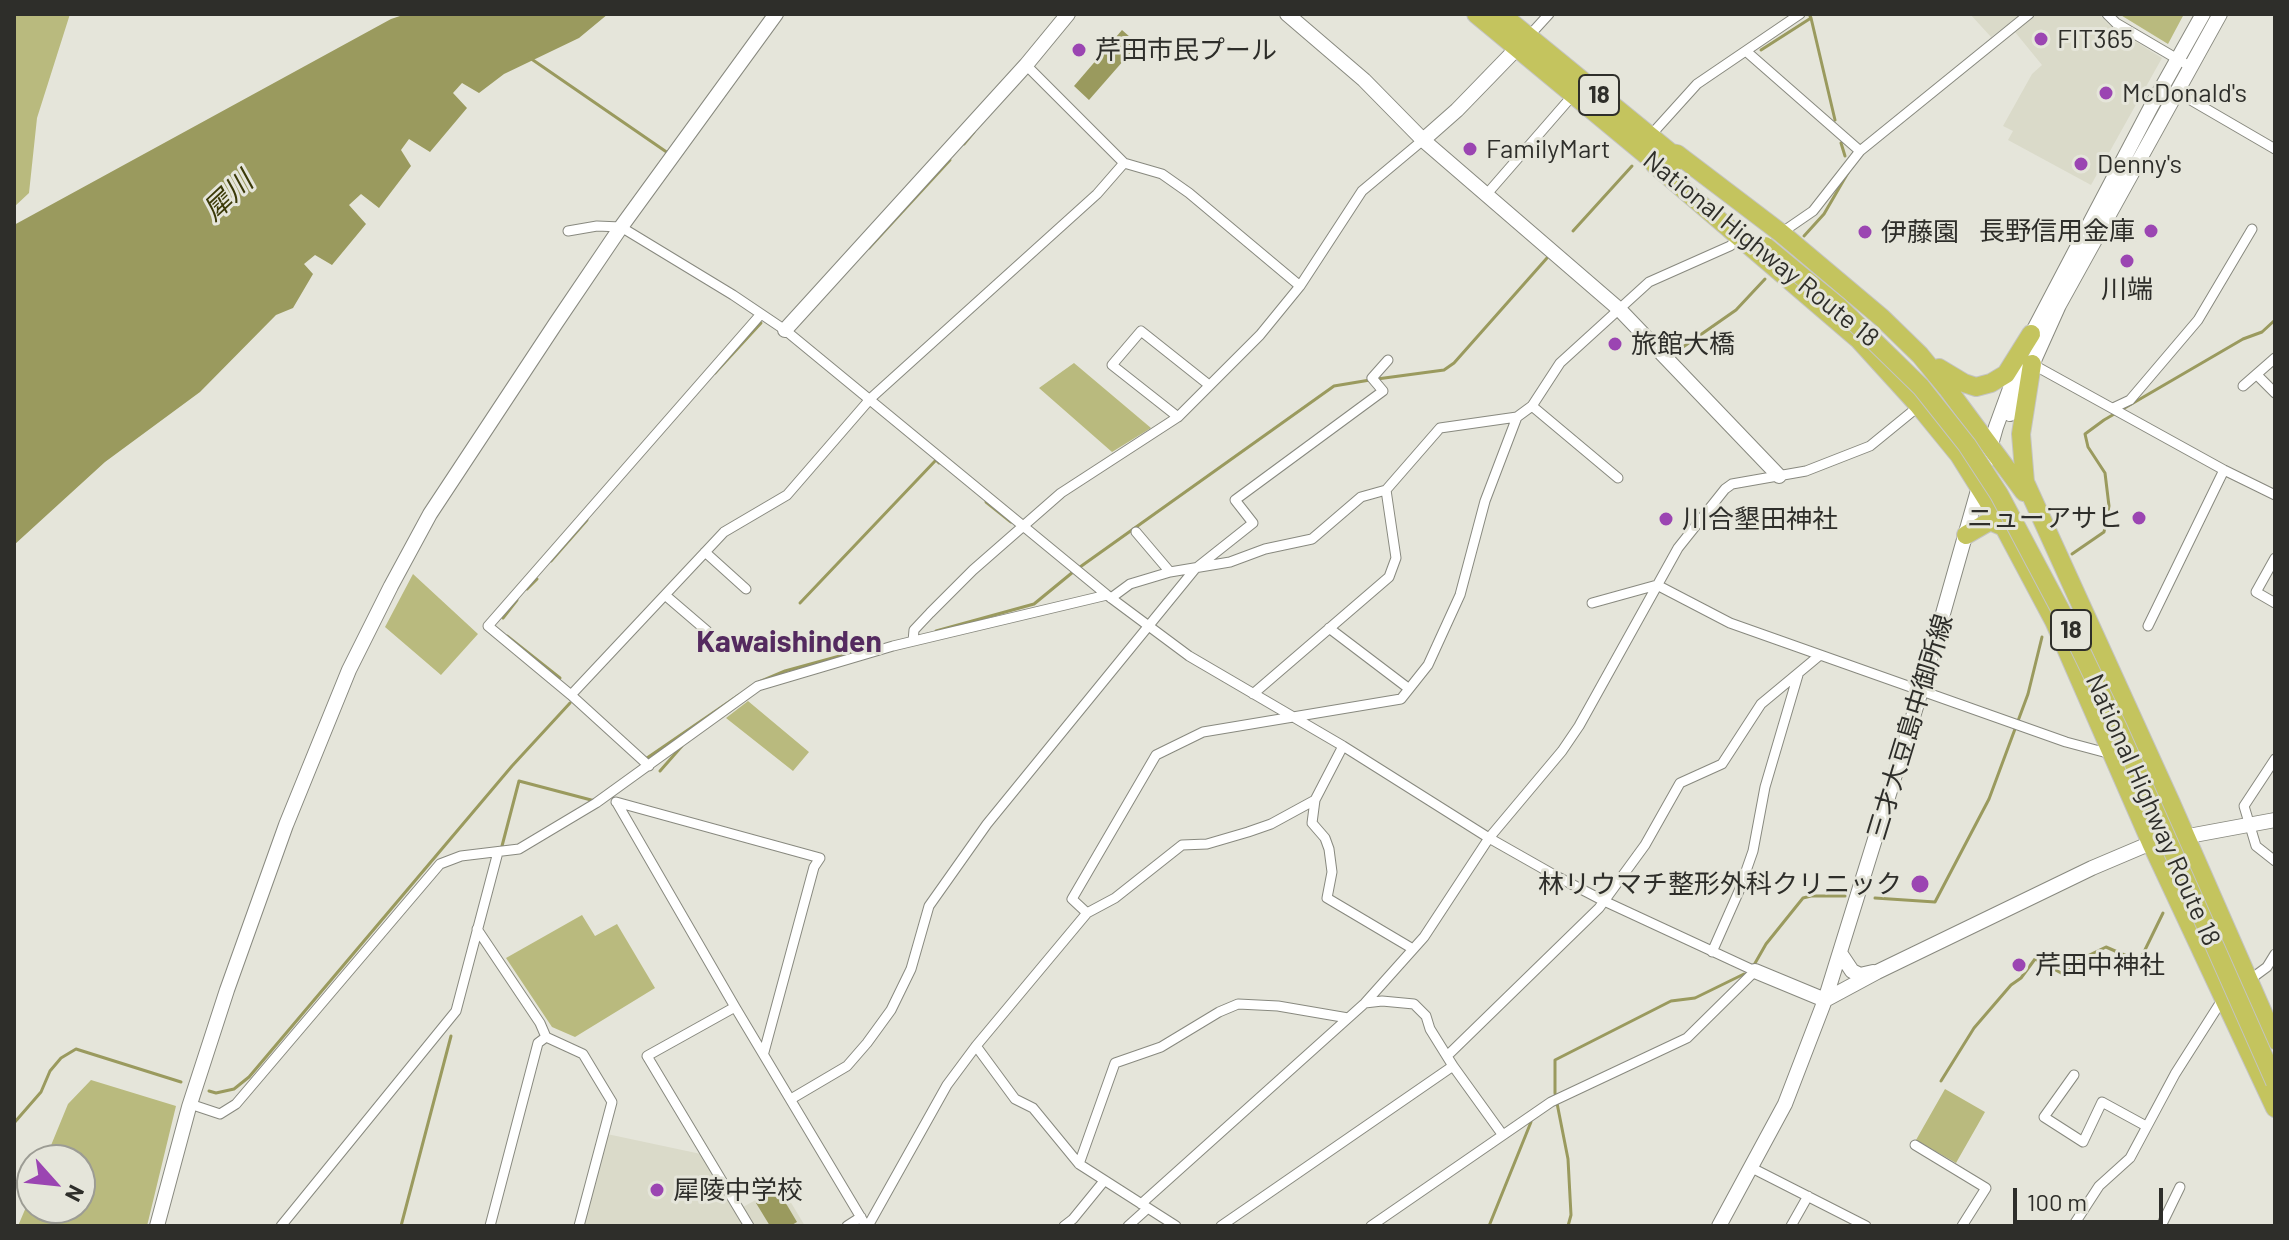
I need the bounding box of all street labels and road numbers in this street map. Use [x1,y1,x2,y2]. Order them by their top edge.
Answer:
road number: 18 [1579,75,1619,115]
street label: National Highway Route 18 [1637,144,1885,354]
road number: 18 [2051,610,2091,650]
street label: 三才大豆島中御所線 [1861,611,1959,843]
street label: National Highway Route 18 [2079,669,2227,951]

